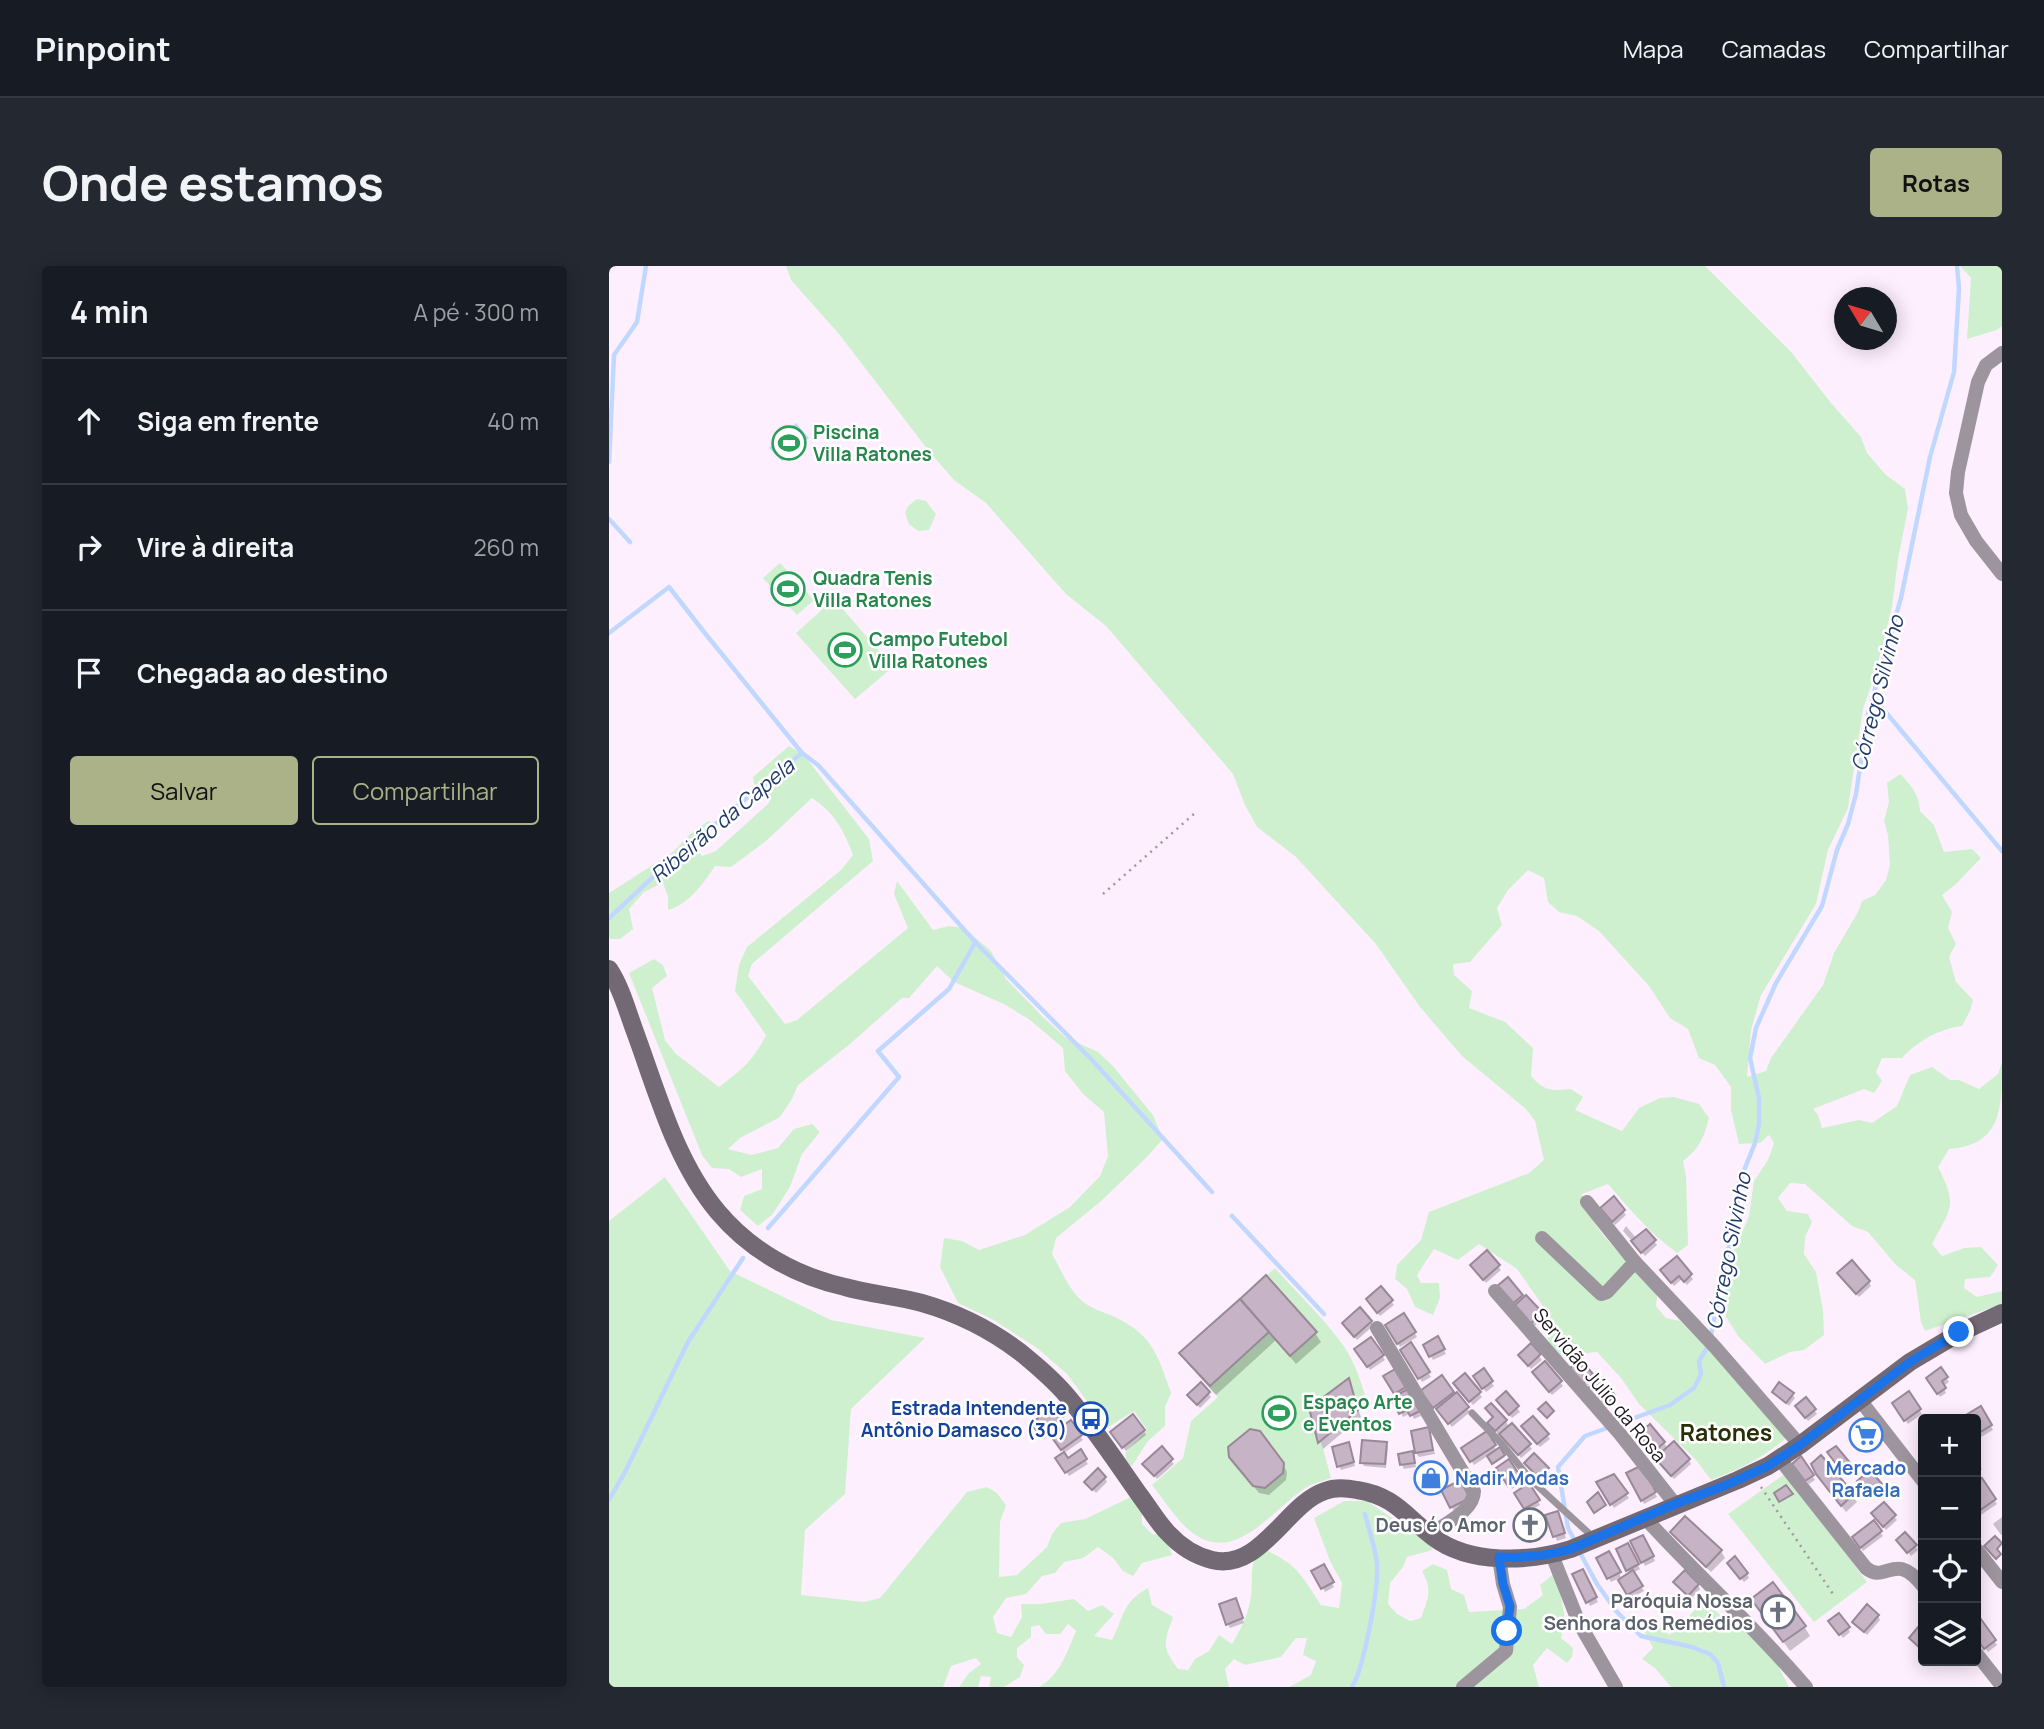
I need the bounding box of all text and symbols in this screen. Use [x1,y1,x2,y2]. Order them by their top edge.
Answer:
text: Pinpoint [35,26,171,71]
text: Mapa [1623,32,1684,65]
text: Camadas [1722,32,1826,65]
text: Compartilhar [1864,32,2009,65]
button: Rotas [1870,148,2002,217]
text: Onde estamos [42,149,384,216]
north arrow [1834,287,1897,350]
text: 4 min [70,291,148,332]
text: A pé · 300 m [413,296,539,328]
icon: ahead [70,402,108,440]
text: Siga em frente [137,403,319,439]
text: 40 m [487,405,539,437]
place label: Piscina Villa Ratones [813,419,932,467]
sports icon: Piscina Villa Ratones [770,424,808,462]
icon: right [70,528,108,566]
text: Vire à direita [137,529,294,565]
text: 260 m [473,531,539,563]
place label: Quadra Tenis Villa Ratones [813,565,933,613]
sports icon: Quadra Tenis Villa Ratones [769,570,807,608]
water label: Córrego Silvinho [1844,611,1910,774]
place label: Campo Futebol Villa Ratones [869,626,1008,674]
sports icon: Campo Futebol Villa Ratones [826,631,864,669]
icon: arrive [70,654,108,692]
text: Chegada ao destino [137,655,388,691]
water label: Ribeirão da Capela [644,751,801,888]
button: Salvar [70,756,298,825]
button: Compartilhar [312,756,539,825]
water label: Córrego Silvinho [1699,1169,1757,1332]
street label: Servidão Júlio da Rosa [1528,1302,1672,1468]
route end [1943,1316,1974,1347]
place label: Espaço Arte e Eventos [1303,1389,1413,1437]
sports icon: Espaço Arte e Eventos [1260,1394,1298,1432]
place label: Estrada Intendente Antônio Damasco (30) [861,1395,1067,1443]
bus stop icon: Estrada Intendente Antônio Damasco (30) [1072,1400,1110,1438]
map controls [1918,1414,1981,1666]
button: + [1918,1414,1981,1477]
district label: Ratones [1680,1416,1772,1448]
supermarket icon: Mercado Rafaela [1847,1416,1885,1454]
place label: Mercado Rafaela [1826,1455,1906,1503]
shop icon: Nadir Modas [1412,1459,1450,1497]
place label: Nadir Modas [1455,1465,1569,1491]
button: − [1918,1477,1981,1540]
church icon: Deus é o Amor [1511,1506,1549,1544]
place label: Deus é o Amor [1376,1512,1506,1538]
button: locate [1918,1540,1981,1603]
place label: Paróquia Nossa Senhora dos Remédios [1543,1588,1753,1636]
church icon: Paróquia Nossa Senhora dos Remédios [1759,1593,1797,1631]
button: layers [1918,1603,1981,1666]
route start [1491,1615,1522,1646]

